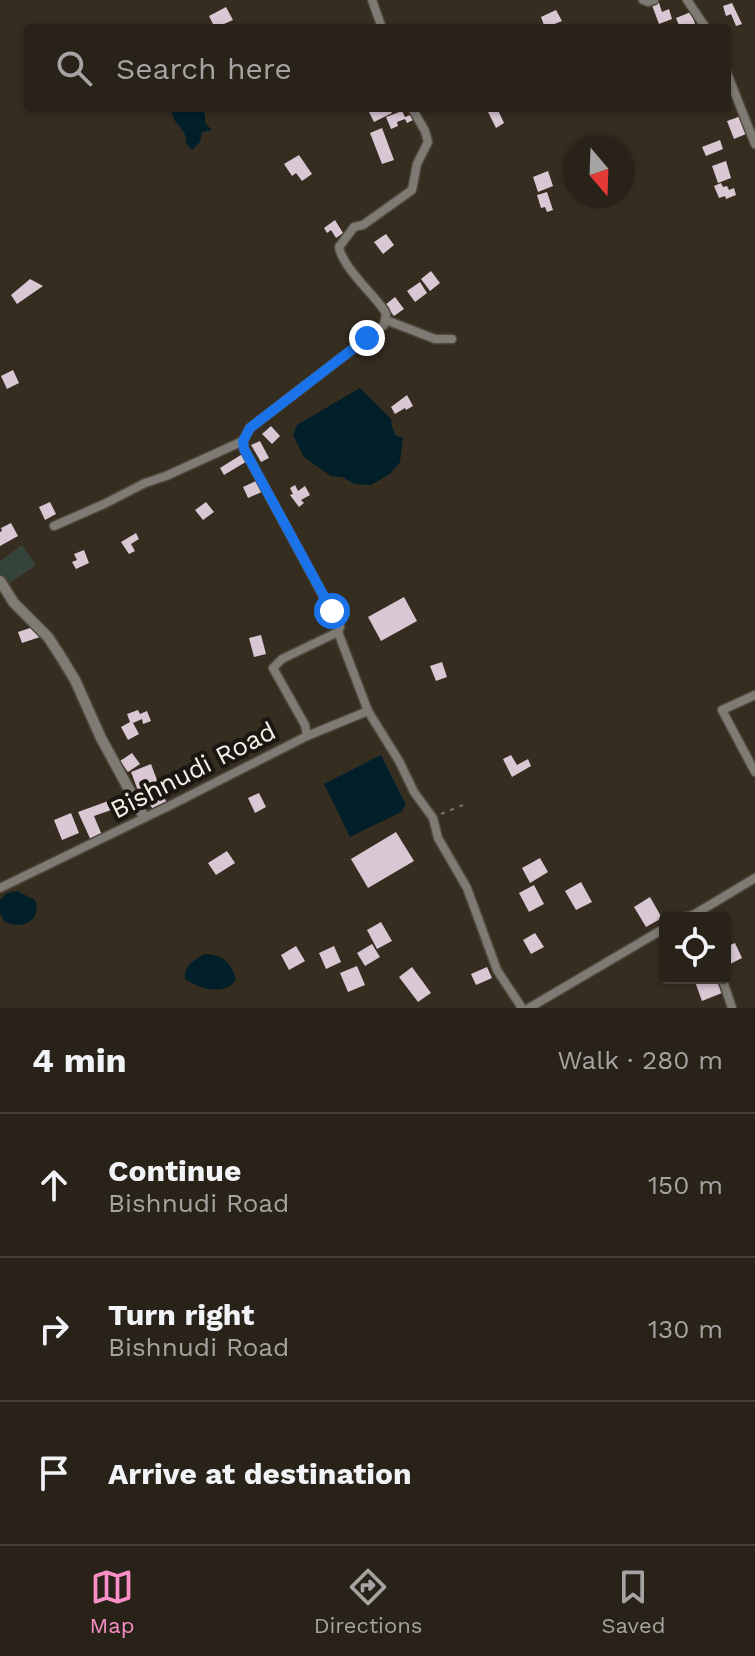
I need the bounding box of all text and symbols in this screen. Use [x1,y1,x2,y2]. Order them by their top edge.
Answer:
search box [24,24,731,112]
icon: search [52,46,96,90]
text: Search here [116,51,292,86]
north arrow [563,136,635,208]
route end [349,320,385,356]
route start [314,593,350,629]
street label: Bishnudi Road [105,715,281,825]
map controls [659,912,731,984]
button: locate [659,912,731,984]
text: 4 min [32,1040,127,1080]
text: Walk · 280 m [558,1045,723,1075]
text: Continue [108,1153,241,1188]
icon: ahead [32,1163,76,1207]
text: 150 m [648,1170,723,1200]
text: Bishnudi Road [108,1188,289,1218]
text: Turn right [108,1297,254,1332]
icon: right [32,1307,76,1351]
text: 130 m [648,1314,723,1344]
text: Bishnudi Road [108,1332,289,1362]
icon: arrive [32,1451,76,1495]
text: Arrive at destination [108,1456,412,1491]
tab: Map [90,1565,134,1638]
tab: Directions [314,1565,422,1638]
tab: Saved [602,1565,665,1638]

